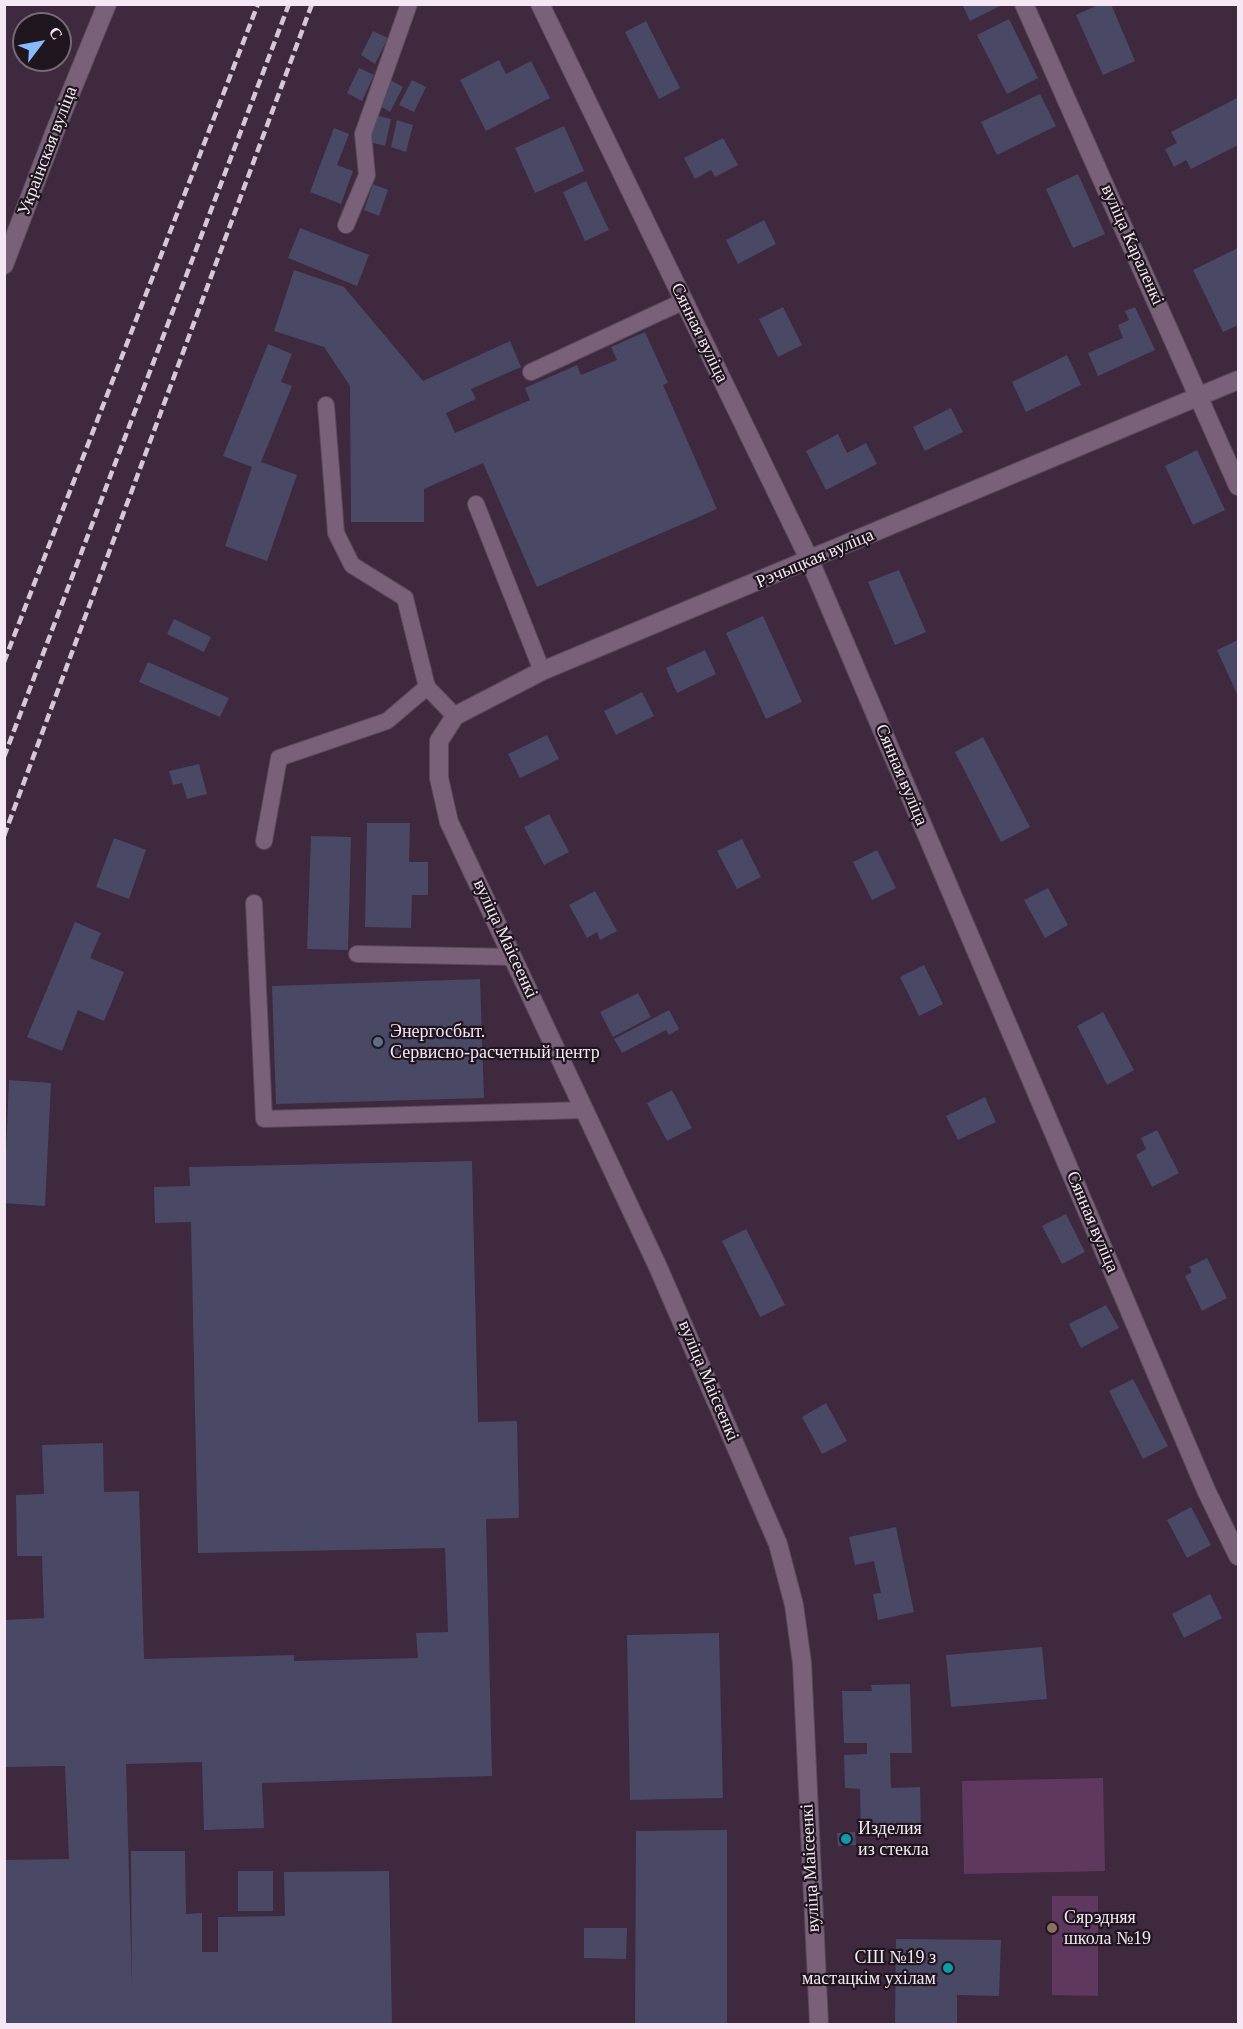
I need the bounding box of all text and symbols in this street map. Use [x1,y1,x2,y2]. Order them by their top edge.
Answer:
north arrow [12,12,72,72]
text: С [46,24,66,43]
street label: Украінская вуліца [13,83,83,219]
street label: вуліца Караленкі [1096,181,1168,309]
street label: Сянная вуліца [666,280,732,386]
street label: Рэчыцкая вуліца [753,524,877,594]
street label: Сянная вуліца [870,721,932,829]
street label: вуліца Маісеенкі [468,876,542,1002]
place label: Энергосбыт. Сервисно-расчетный центр [390,1021,600,1064]
marker: Энергосбыт. Сервисно-расчетный центр [371,1035,385,1049]
street label: Сянная вуліца [1061,1168,1123,1276]
street label: вуліца Маісеенкі [673,1318,743,1444]
street label: вуліца Маісеенкі [797,1803,825,1933]
place label: Изделия из стекла [858,1818,929,1860]
marker: Изделия из стекла [839,1832,853,1846]
place label: Сярэдняя школа №19 [1064,1907,1151,1950]
marker: Сярэдняя школа №19 [1045,1921,1059,1935]
place label: СШ №19 з мастацкім ухілам [802,1947,936,1990]
marker: СШ №19 з мастацкім ухілам [941,1961,955,1975]

